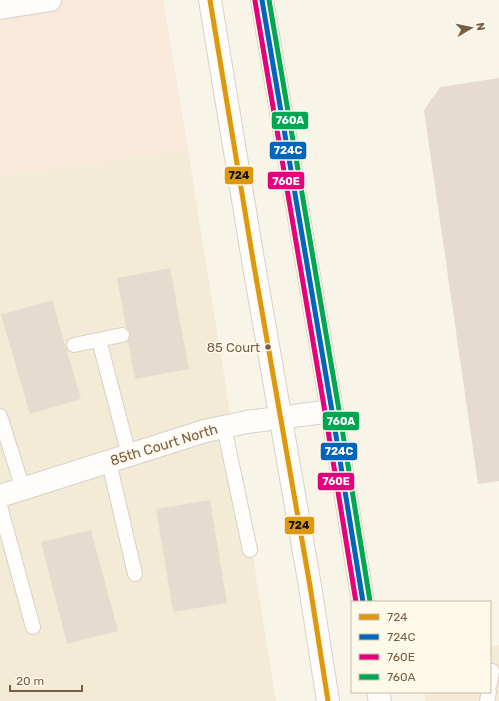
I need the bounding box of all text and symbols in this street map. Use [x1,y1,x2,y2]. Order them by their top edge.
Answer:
north arrow [451,8,491,48]
text: N [473,22,487,32]
line badge: 760A [271,111,309,130]
text: 760A [276,114,304,127]
line badge: 724C [269,141,307,160]
text: 724C [274,144,303,157]
line badge: 724 [224,166,254,185]
text: 724 [229,169,250,182]
line badge: 760E [267,171,305,190]
text: 760E [272,175,300,188]
place label: 85 Court [207,340,260,355]
marker: 85 Court [263,342,273,352]
line badge: 760A [322,411,360,431]
text: 760A [327,415,355,428]
street label: 85th Court North [108,421,220,469]
line badge: 724C [320,442,358,461]
text: 724C [325,445,354,458]
line badge: 760E [317,472,355,491]
text: 760E [322,475,350,488]
line badge: 724 [284,516,315,535]
text: 724 [289,519,310,532]
legend [351,601,491,693]
text: 724 [387,610,408,624]
text: 724C [387,630,416,644]
text: 760E [387,650,415,664]
scale bar [10,667,82,693]
text: 760A [387,670,416,684]
text: 20 m [16,674,44,688]

